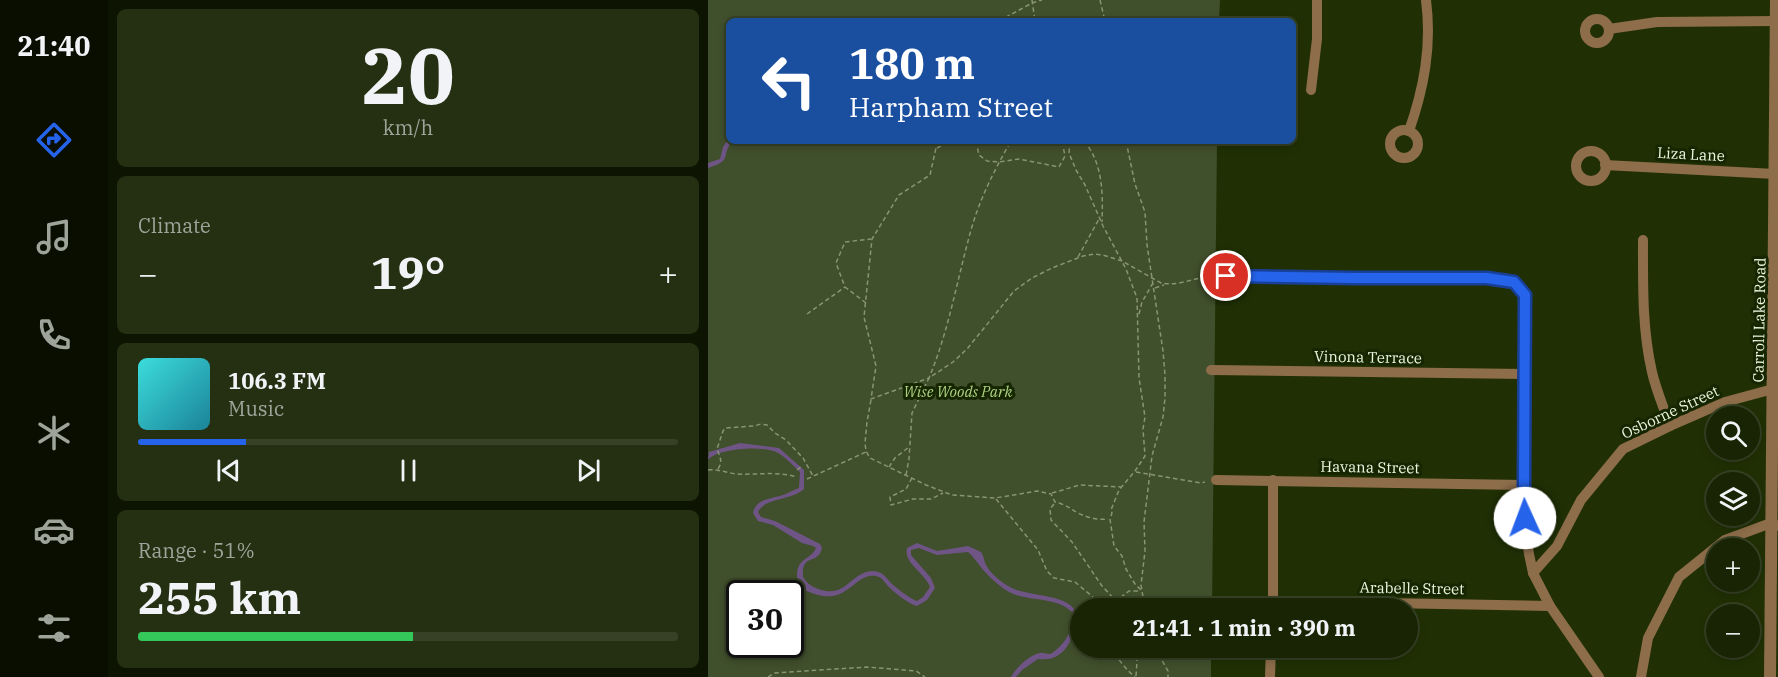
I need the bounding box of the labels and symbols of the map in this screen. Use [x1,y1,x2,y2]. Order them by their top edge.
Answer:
street label: Liza Lane [1657,143,1725,165]
pin [1200,250,1251,301]
street label: Carroll Lake Road [1748,257,1770,383]
street label: Vinona Terrace [1314,347,1422,367]
street label: Osborne Street [1618,381,1722,443]
park label: Wise Woods Park [903,382,1013,401]
street label: Havana Street [1320,457,1420,477]
position arrow [1493,486,1557,550]
street label: Arabelle Street [1359,578,1465,598]
speed limit sign: 30 [726,580,804,658]

